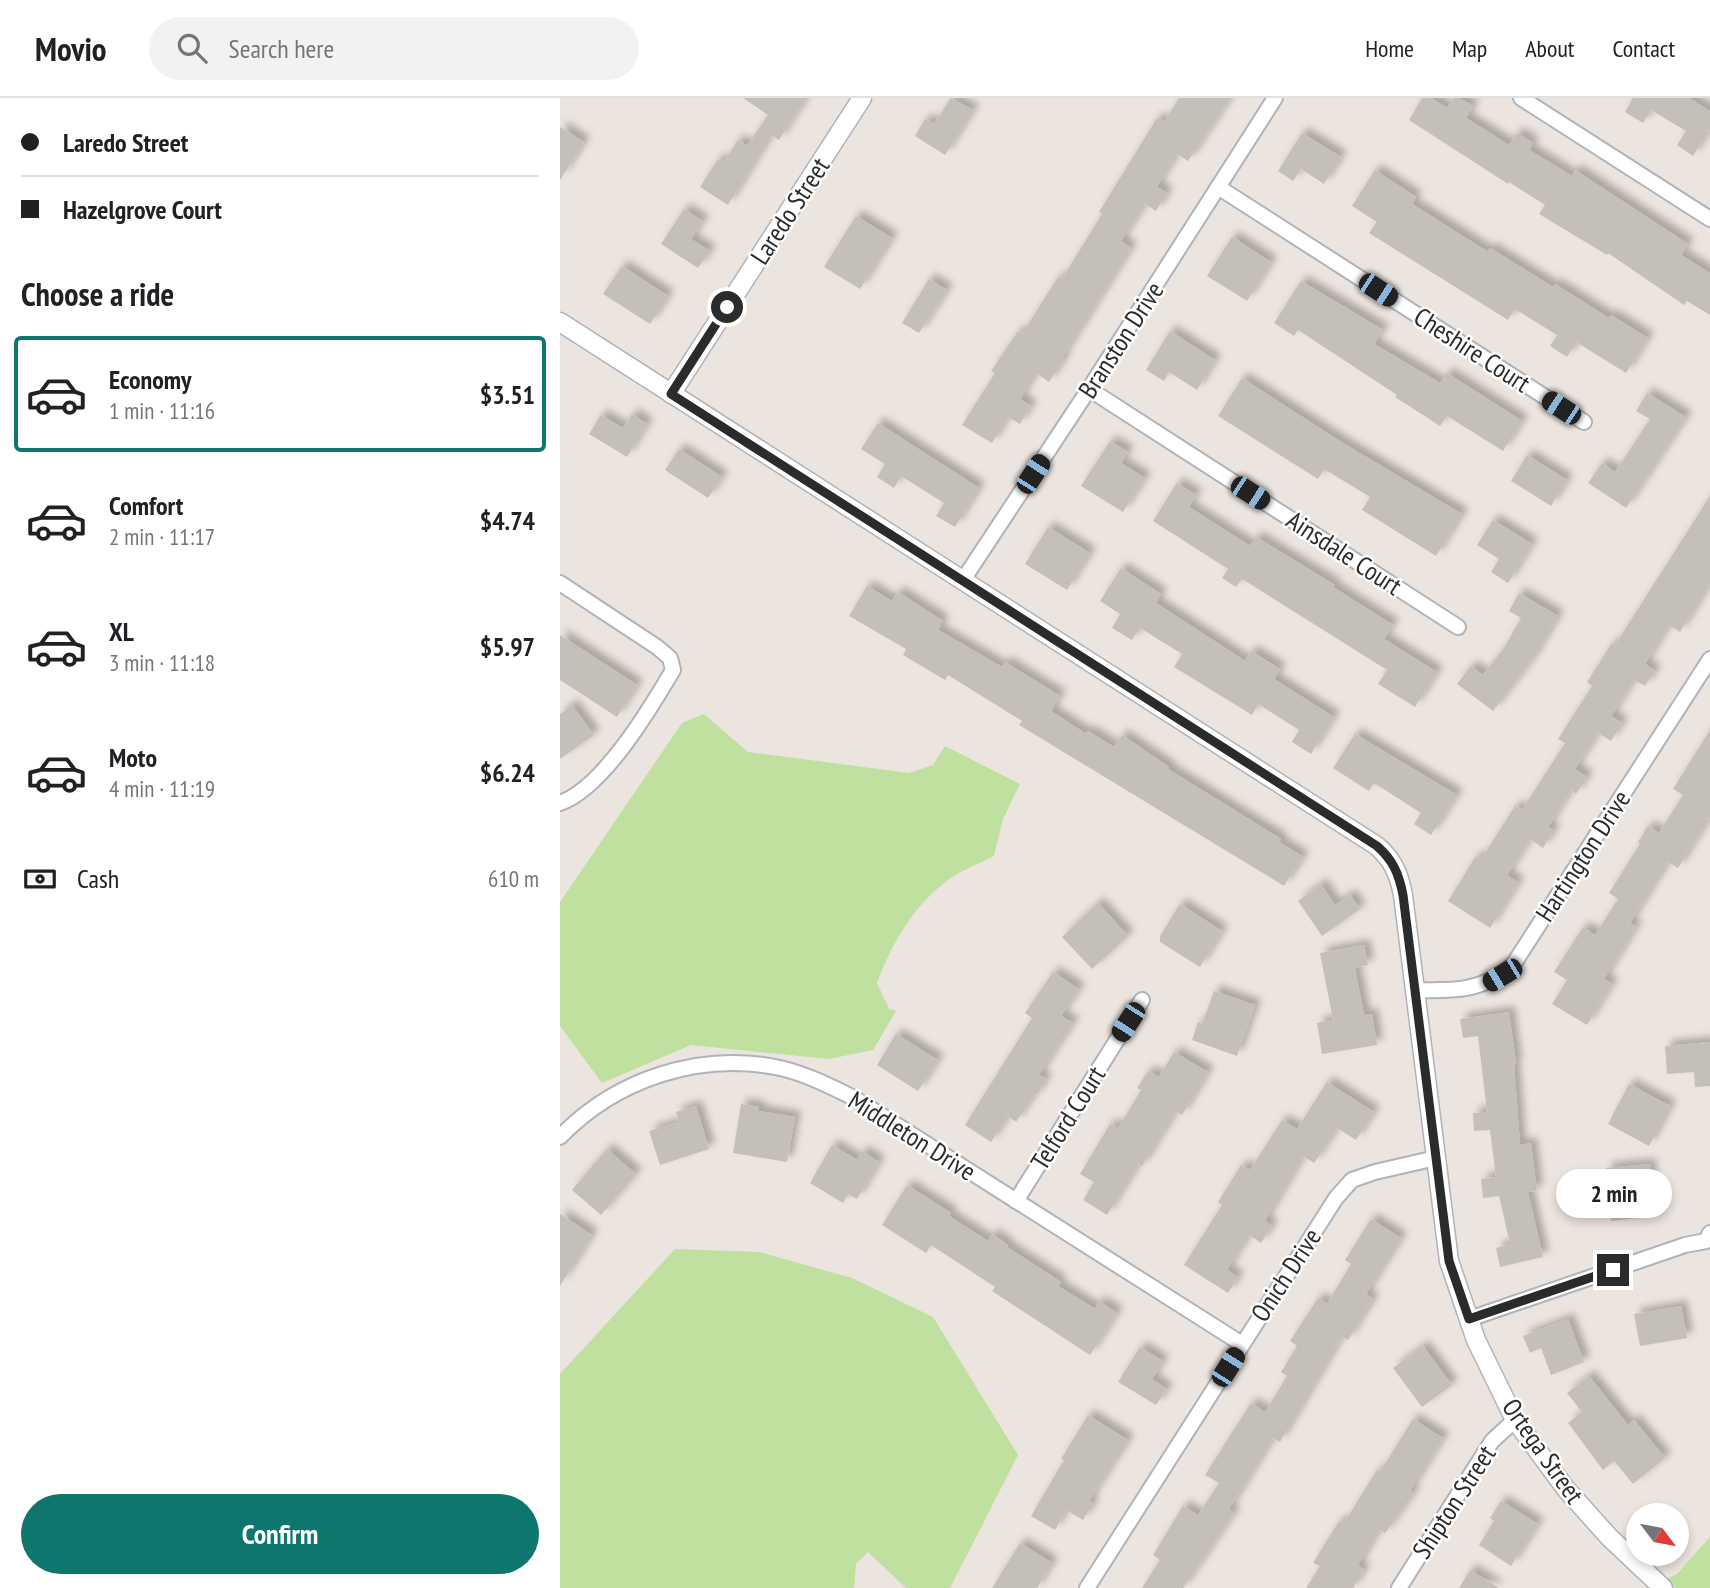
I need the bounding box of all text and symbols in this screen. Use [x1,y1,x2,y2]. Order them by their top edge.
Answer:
search box [149,17,639,80]
text: Movio [35,27,107,70]
icon: search [173,29,211,67]
text: Search here [229,32,334,65]
text: Home [1365,33,1414,64]
text: Map [1452,33,1487,64]
text: About [1525,33,1574,64]
text: Contact [1612,33,1675,64]
text: Laredo Street [63,126,188,159]
street label: Laredo Street [743,151,836,270]
text: Hazelgrove Court [63,193,222,226]
car [1355,270,1402,310]
text: Choose a ride [21,273,174,315]
street label: Branston Drive [1071,275,1170,404]
route start [711,291,743,323]
street label: Cheshire Court [1408,300,1537,399]
icon: car [25,363,88,426]
text: Economy [109,363,191,396]
text: $3.51 [480,378,535,411]
car [1538,388,1585,428]
text: 1 min · 11:16 [109,396,215,425]
car [1013,451,1054,497]
car [1227,473,1274,513]
icon: car [25,489,88,552]
text: Comfort [109,489,183,522]
street label: Ainsdale Court [1280,503,1408,602]
text: $4.74 [480,504,535,537]
text: 2 min · 11:17 [109,522,215,551]
icon: car [25,615,88,678]
text: XL [109,615,134,648]
text: $5.97 [480,630,535,663]
text: 3 min · 11:18 [109,648,215,677]
icon: car [25,741,88,804]
text: Moto [109,741,157,774]
text: $6.24 [480,756,535,789]
text: 4 min · 11:19 [109,774,215,803]
street label: Hartington Drive [1528,784,1637,928]
icon: cash [21,860,59,898]
text: Cash [77,862,119,895]
text: 610 m [488,864,539,893]
car [1479,955,1526,995]
car [1108,999,1149,1045]
street label: Telford Court [1023,1060,1112,1176]
street label: Middleton Drive [843,1083,982,1188]
callout: 2 min [1555,1168,1671,1218]
text: 2 min [1591,1179,1637,1208]
street label: Onich Drive [1243,1222,1328,1328]
route end [1597,1254,1629,1286]
car [1208,1344,1249,1390]
street label: Ortega Street [1495,1392,1591,1510]
street label: Shipton Street [1405,1439,1502,1565]
button: Confirm [21,1494,539,1574]
north arrow [1626,1503,1689,1566]
map controls [1626,1503,1689,1566]

